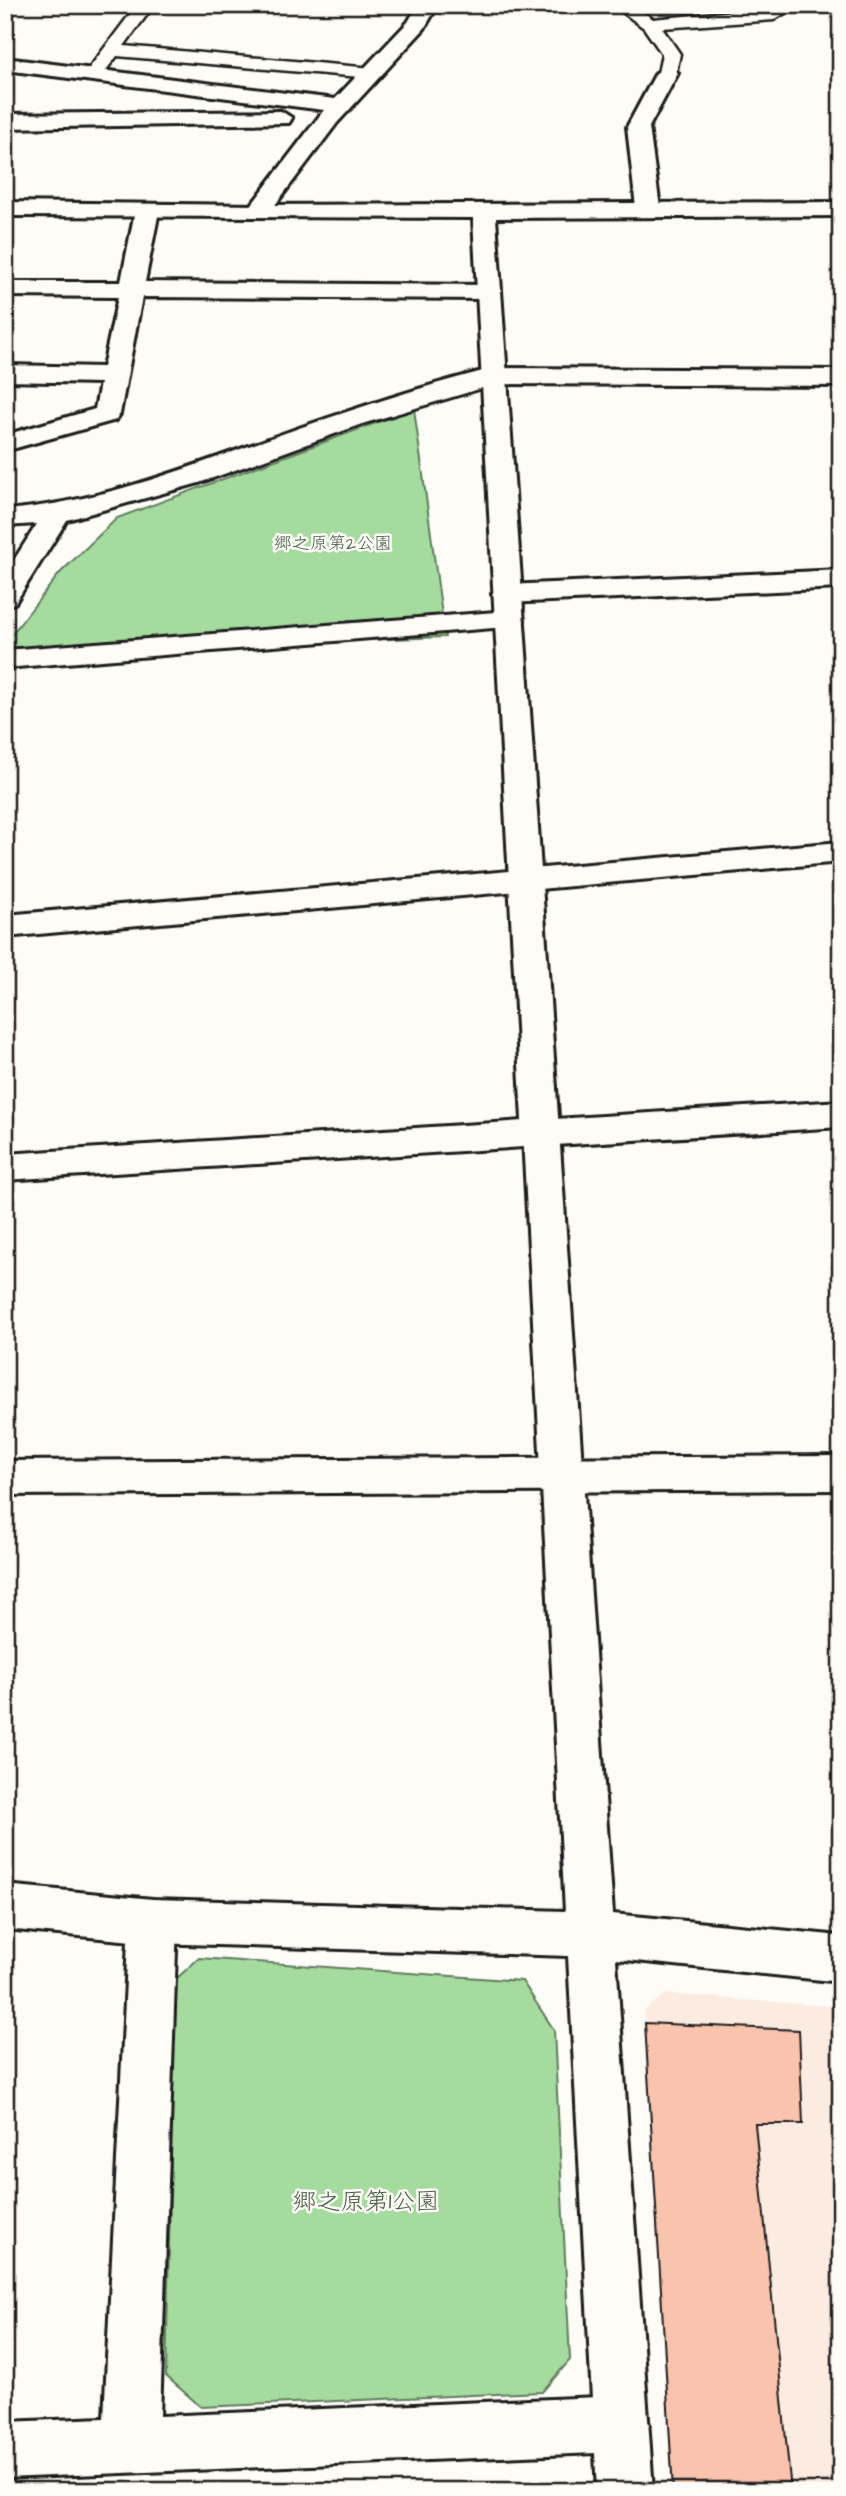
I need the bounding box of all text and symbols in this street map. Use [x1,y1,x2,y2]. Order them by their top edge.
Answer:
park label: 郷之原第2公園 [274,531,392,556]
park label: 郷之原第1公園 [292,2185,440,2219]

